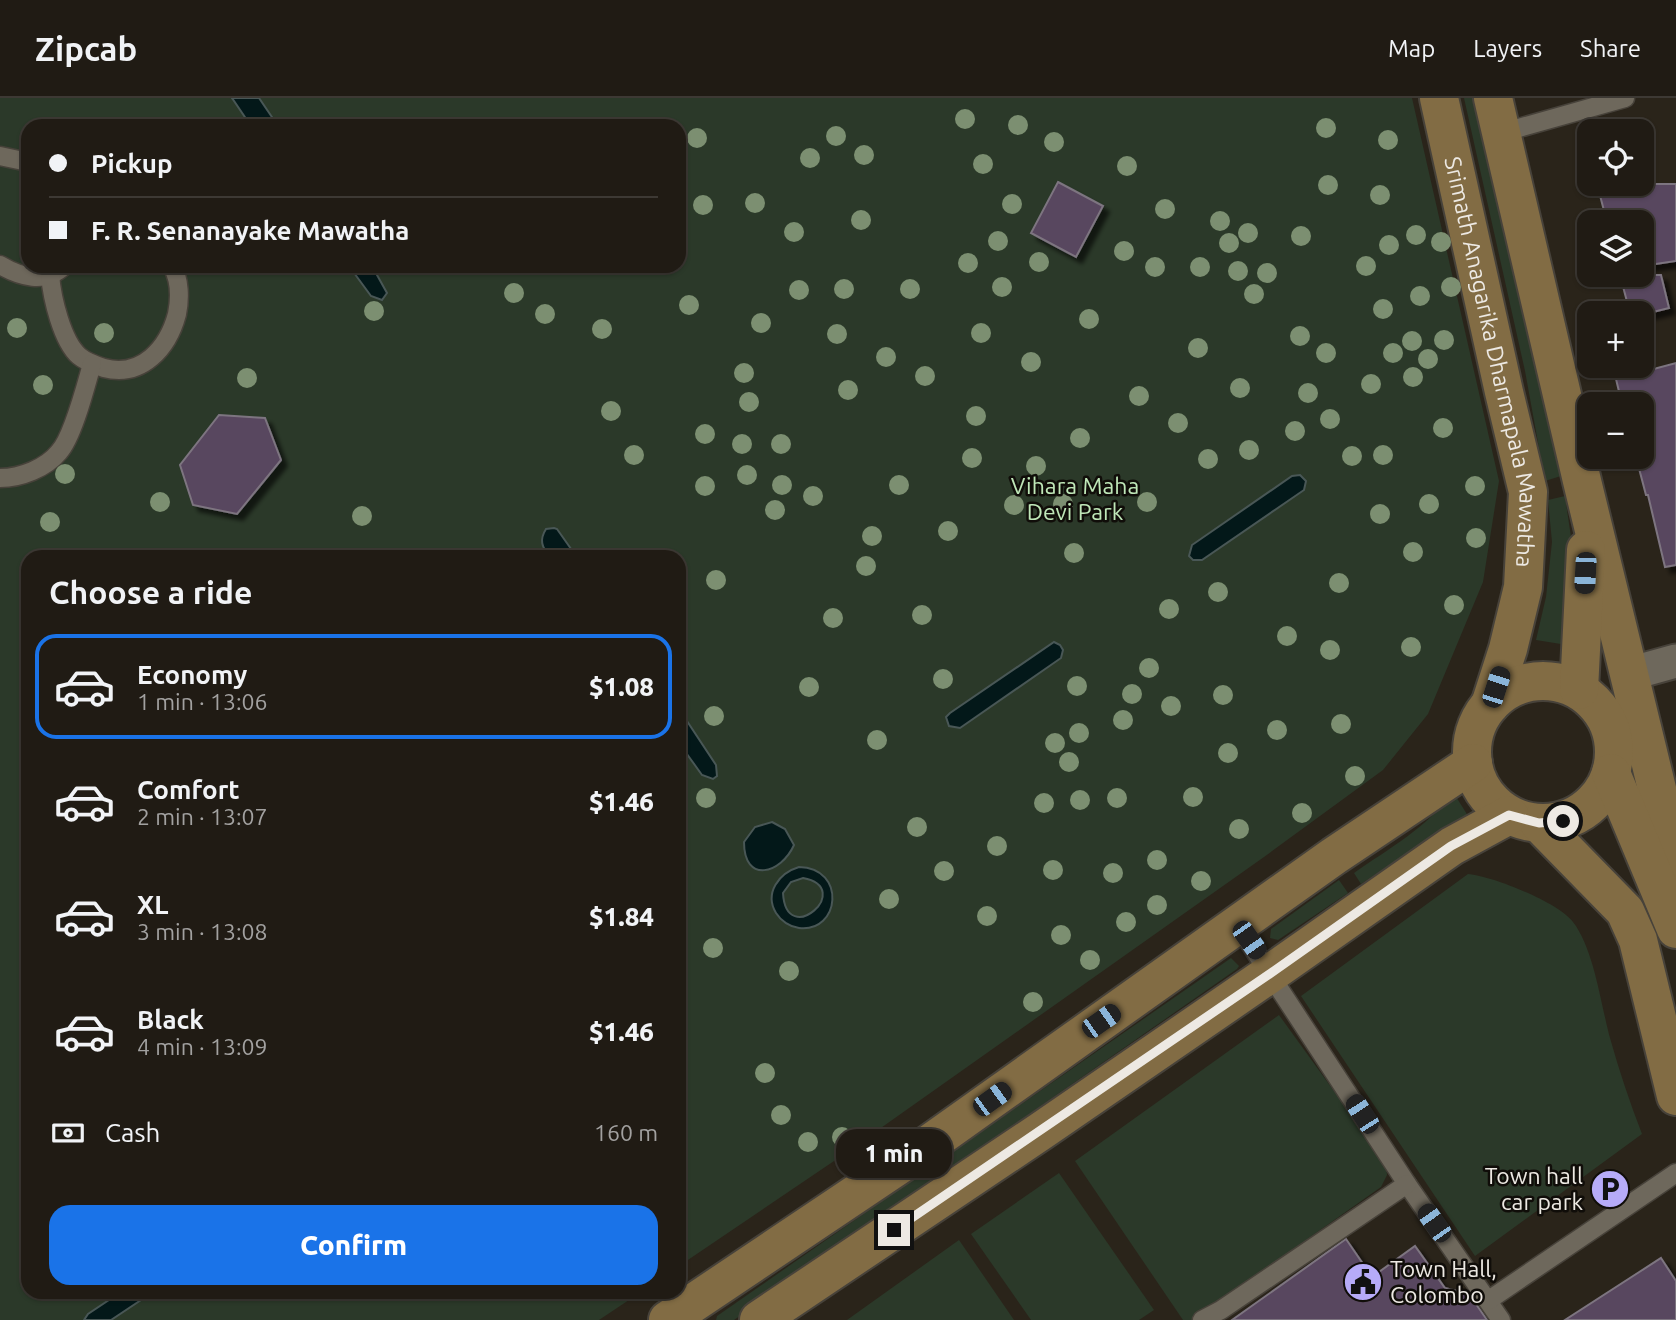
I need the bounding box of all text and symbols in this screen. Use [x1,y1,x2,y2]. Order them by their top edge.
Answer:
text: Zipcab [35,30,137,67]
text: Map [1388,35,1435,62]
text: Layers [1473,35,1542,62]
text: Share [1580,35,1641,62]
map controls [1577,119,1654,469]
button: locate [1577,119,1654,196]
text: Pickup [91,149,173,178]
street label: Srimath Anagarika Dharmapala Mawatha [1440,154,1541,568]
button: layers [1577,210,1654,287]
text: F. R. Senanayake Mawatha [91,216,409,245]
button: + [1577,301,1654,378]
button: − [1577,392,1654,469]
park label: Vihara Maha Devi Park [1011,473,1139,524]
car [1574,551,1597,595]
text: Choose a ride [49,574,252,610]
icon: car [53,655,116,718]
text: Economy [137,660,247,689]
car [1480,664,1513,710]
text: $1.08 [589,672,654,701]
text: 1 min · 13:06 [137,689,268,714]
icon: car [53,770,116,833]
text: Comfort [137,775,240,804]
text: $1.46 [589,787,654,816]
text: 2 min · 13:07 [137,804,268,829]
route start [1547,805,1579,837]
icon: car [53,885,116,948]
text: XL [137,890,168,919]
text: $1.84 [589,902,654,931]
car [1229,917,1270,963]
text: 3 min · 13:08 [137,919,268,944]
icon: car [53,1000,116,1063]
car [1078,1000,1125,1042]
text: Black [137,1005,204,1034]
text: $1.46 [589,1017,654,1046]
text: 4 min · 13:09 [137,1034,268,1059]
car [969,1078,1016,1120]
car [1342,1091,1383,1137]
icon: cash [49,1114,87,1152]
text: Cash [105,1118,160,1147]
text: 160 m [594,1120,658,1145]
callout: 1 min [836,1128,952,1178]
text: 1 min [865,1141,923,1166]
place label: Town hall car park [1485,1163,1583,1214]
parking icon: Town hall car park [1589,1168,1631,1210]
car [1414,1200,1455,1246]
button: Confirm [49,1205,658,1285]
route end [878,1214,910,1246]
place label: Town Hall, Colombo [1390,1256,1497,1307]
public building icon: Town Hall, Colombo [1342,1261,1384,1303]

